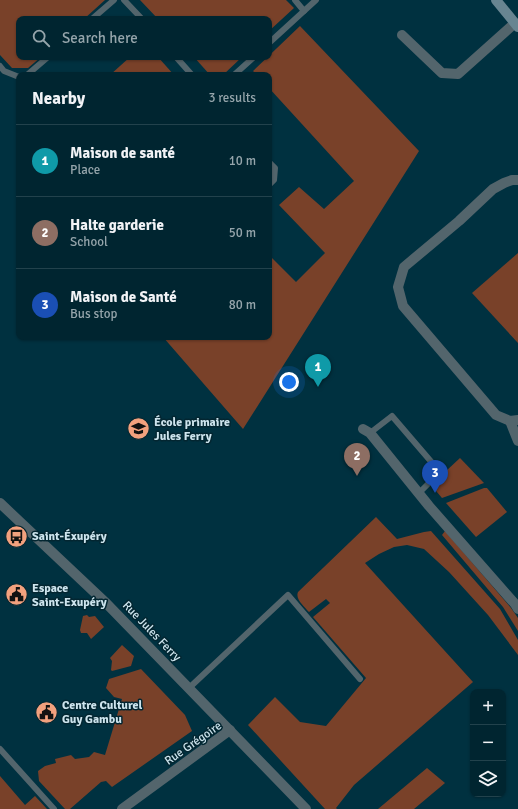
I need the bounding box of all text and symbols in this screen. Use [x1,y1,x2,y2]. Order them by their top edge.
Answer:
search box [16,16,272,60]
icon: search [30,27,52,49]
text: Search here [62,29,138,47]
text: Nearby [32,88,85,109]
text: 3 results [208,90,256,106]
text: Maison de santé [70,144,175,162]
text: 1 [41,153,49,169]
text: 10 m [229,153,256,169]
text: Place [70,162,100,178]
text: Halte garderie [70,216,164,234]
text: 2 [41,225,49,241]
text: 50 m [229,225,256,241]
text: School [70,234,108,250]
text: Maison de Santé [70,288,177,306]
text: 3 [41,297,49,313]
text: 80 m [229,297,256,313]
text: Bus stop [70,306,117,322]
pin: 1 [305,354,331,387]
your location [279,372,299,392]
place label: École primaire Jules Ferry [154,415,230,444]
school or university icon: École primaire Jules Ferry [125,416,151,442]
pin: 2 [344,443,370,476]
pin: 3 [422,460,448,493]
bus stop icon: Saint-Éxupéry [3,523,29,549]
place label: Saint-Éxupéry [32,529,107,544]
place label: Espace Saint-Exupéry [32,581,107,610]
public building icon: Espace Saint-Exupéry [4,582,30,608]
street label: Rue Jules Ferry [119,598,184,665]
map controls [470,689,506,797]
button: + [470,689,506,725]
place label: Centre Culturel Guy Gambu [62,698,143,727]
public building icon: Centre Culturel Guy Gambu [33,699,59,725]
street label: Rue Grégoire [162,718,225,768]
button: − [470,725,506,761]
button: layers [470,761,506,797]

